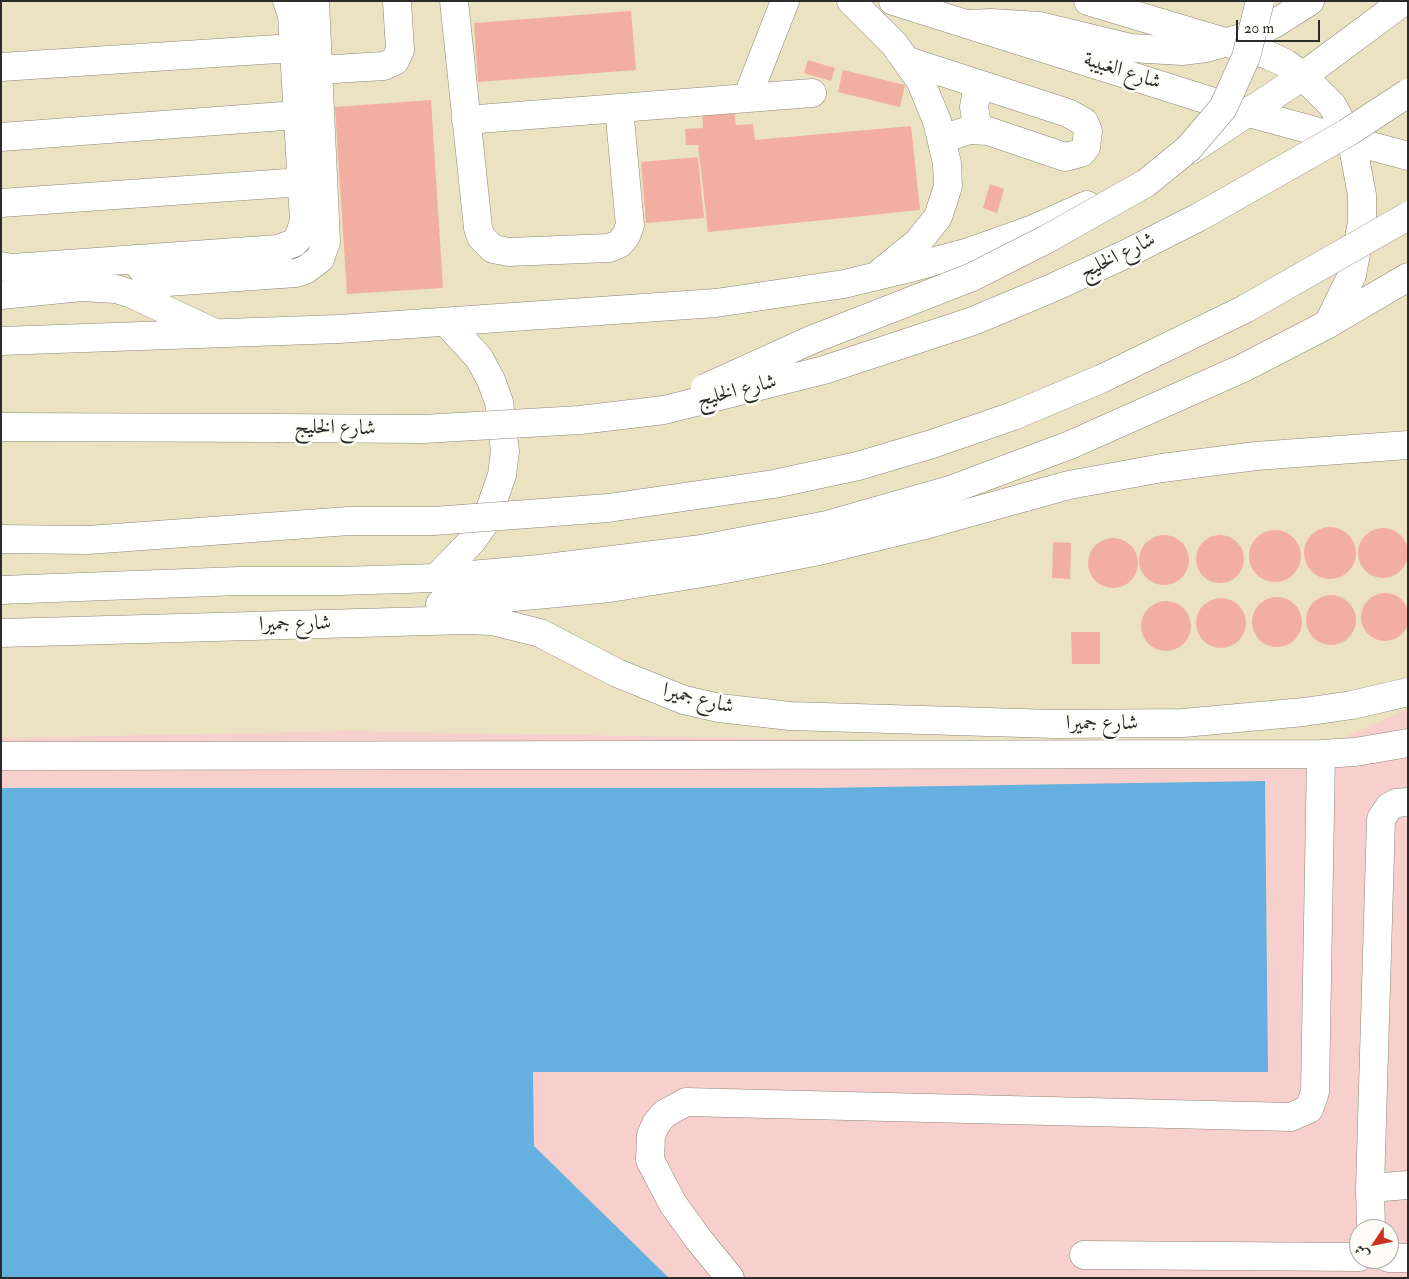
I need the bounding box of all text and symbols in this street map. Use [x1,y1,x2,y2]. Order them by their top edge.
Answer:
scale bar [1239,10,1323,42]
text: 20 m [1244,19,1274,38]
street label: شارع الغبيبة [1080,48,1164,96]
street label: شارع الخليج [1076,228,1160,286]
street label: شارع الخليج [694,370,780,414]
street label: شارع الخليج [294,416,376,442]
street label: شارع جميرا [259,612,331,638]
street label: شارع جميرا [660,679,736,721]
street label: شارع جميرا [1066,711,1138,737]
north arrow [1349,1219,1399,1269]
text: ش [1351,1242,1373,1263]

